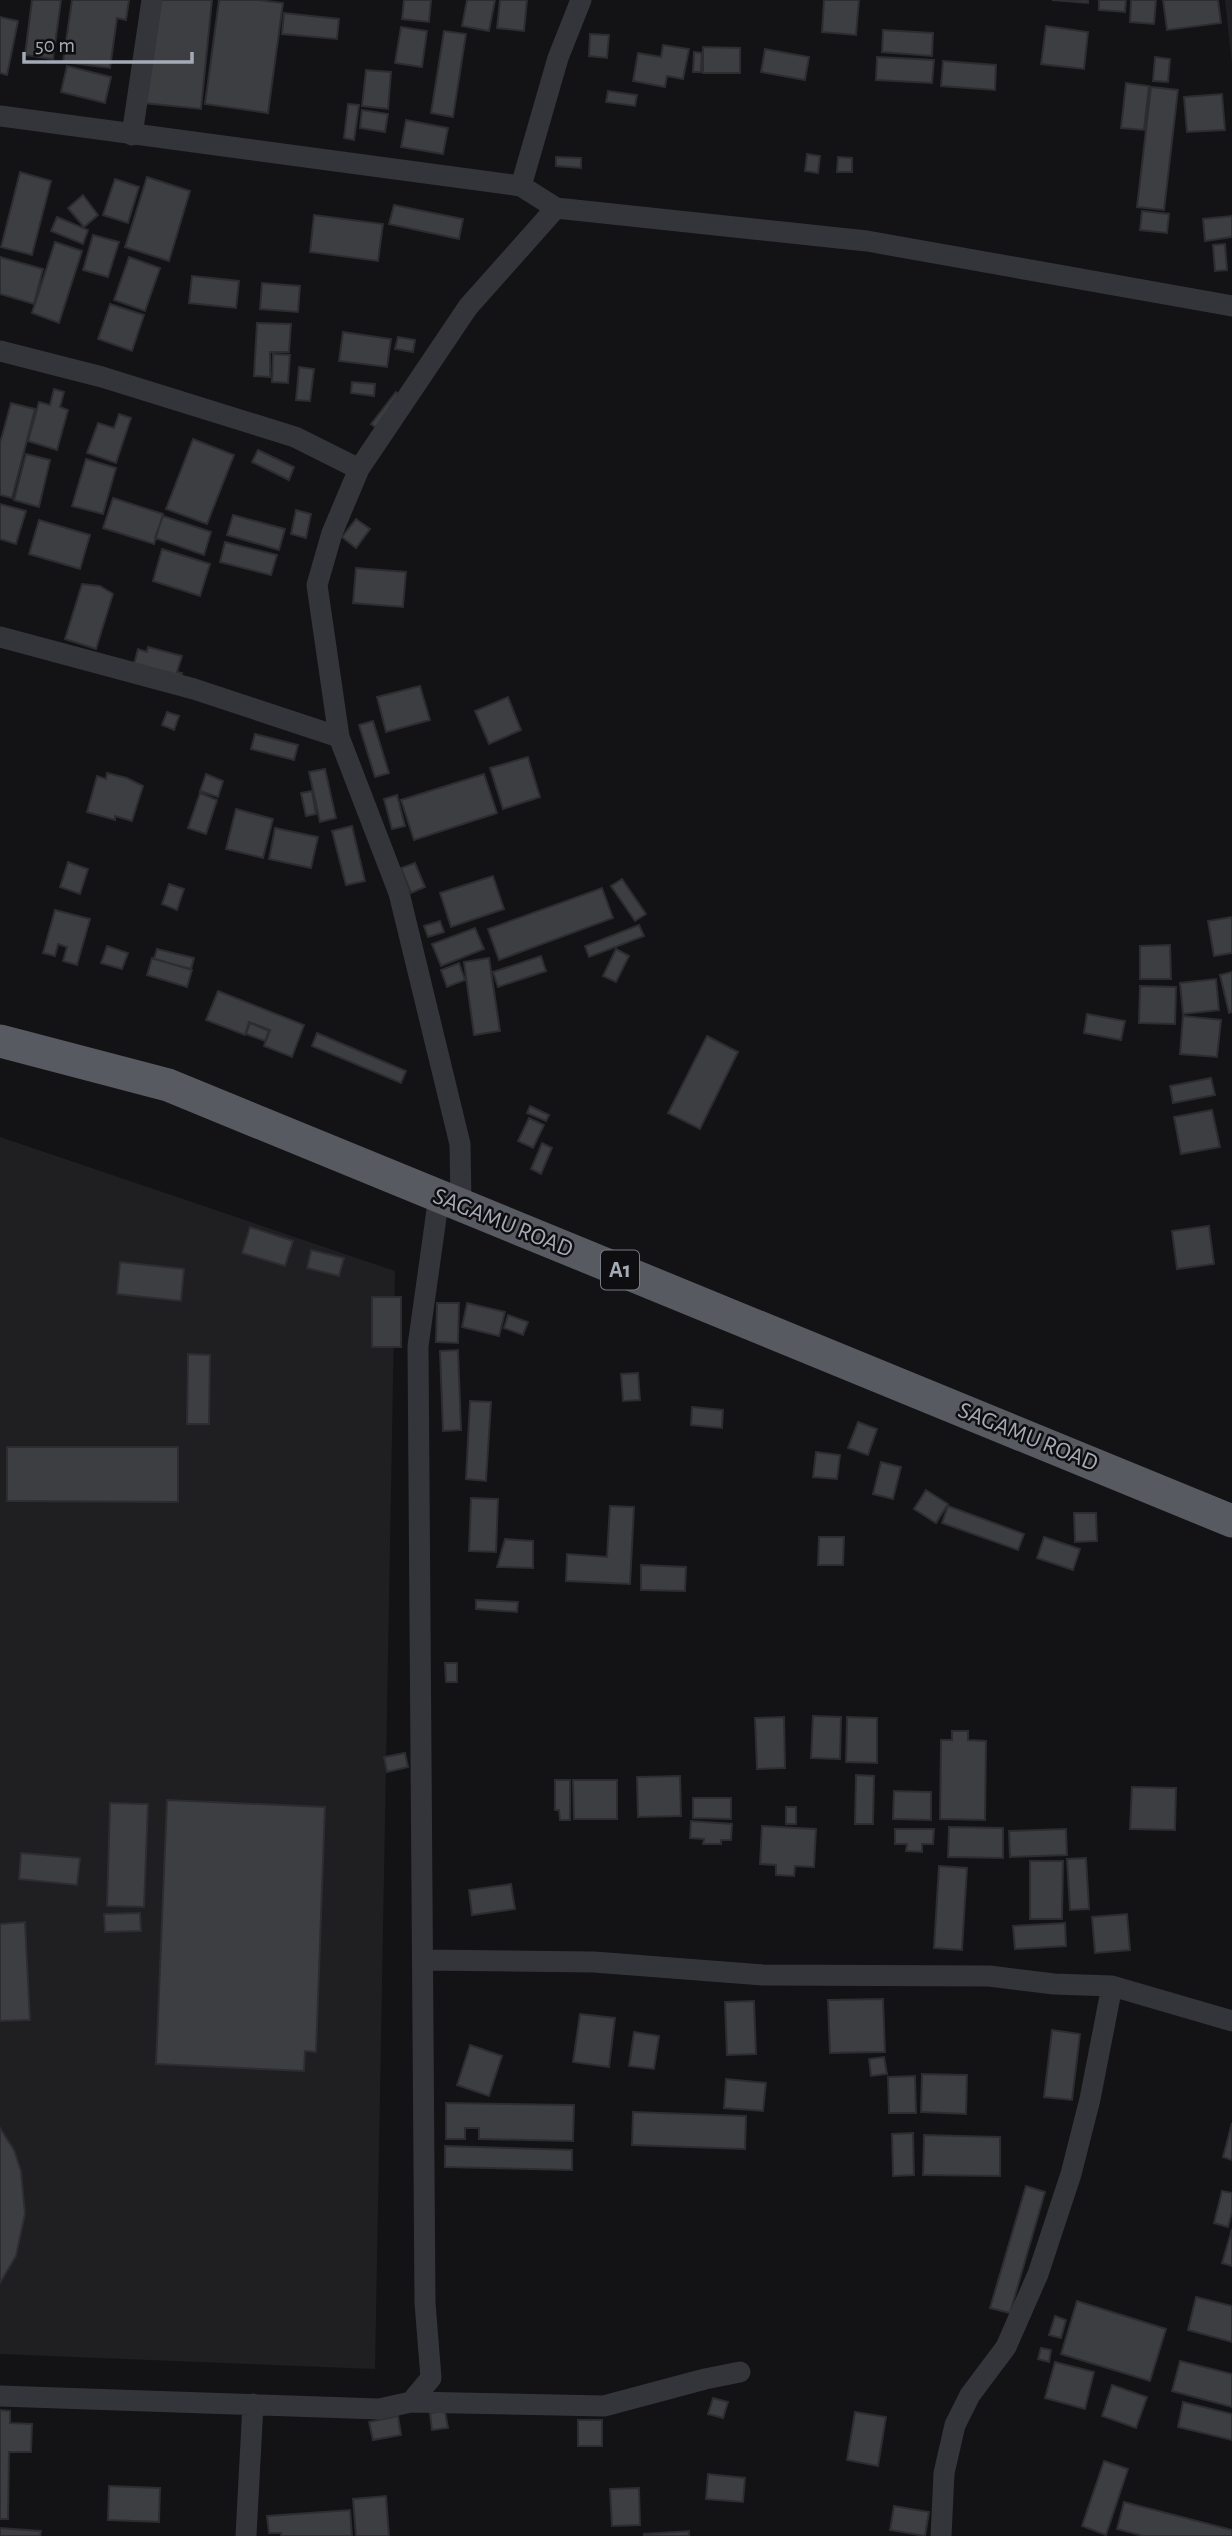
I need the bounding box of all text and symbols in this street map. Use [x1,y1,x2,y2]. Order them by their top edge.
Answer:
scale bar [24,21,192,65]
text: 50 m [35,35,75,56]
street label: SAGAMU ROAD [430,1184,576,1262]
road number: A1 [601,1250,639,1289]
street label: SAGAMU ROAD [955,1398,1101,1476]

